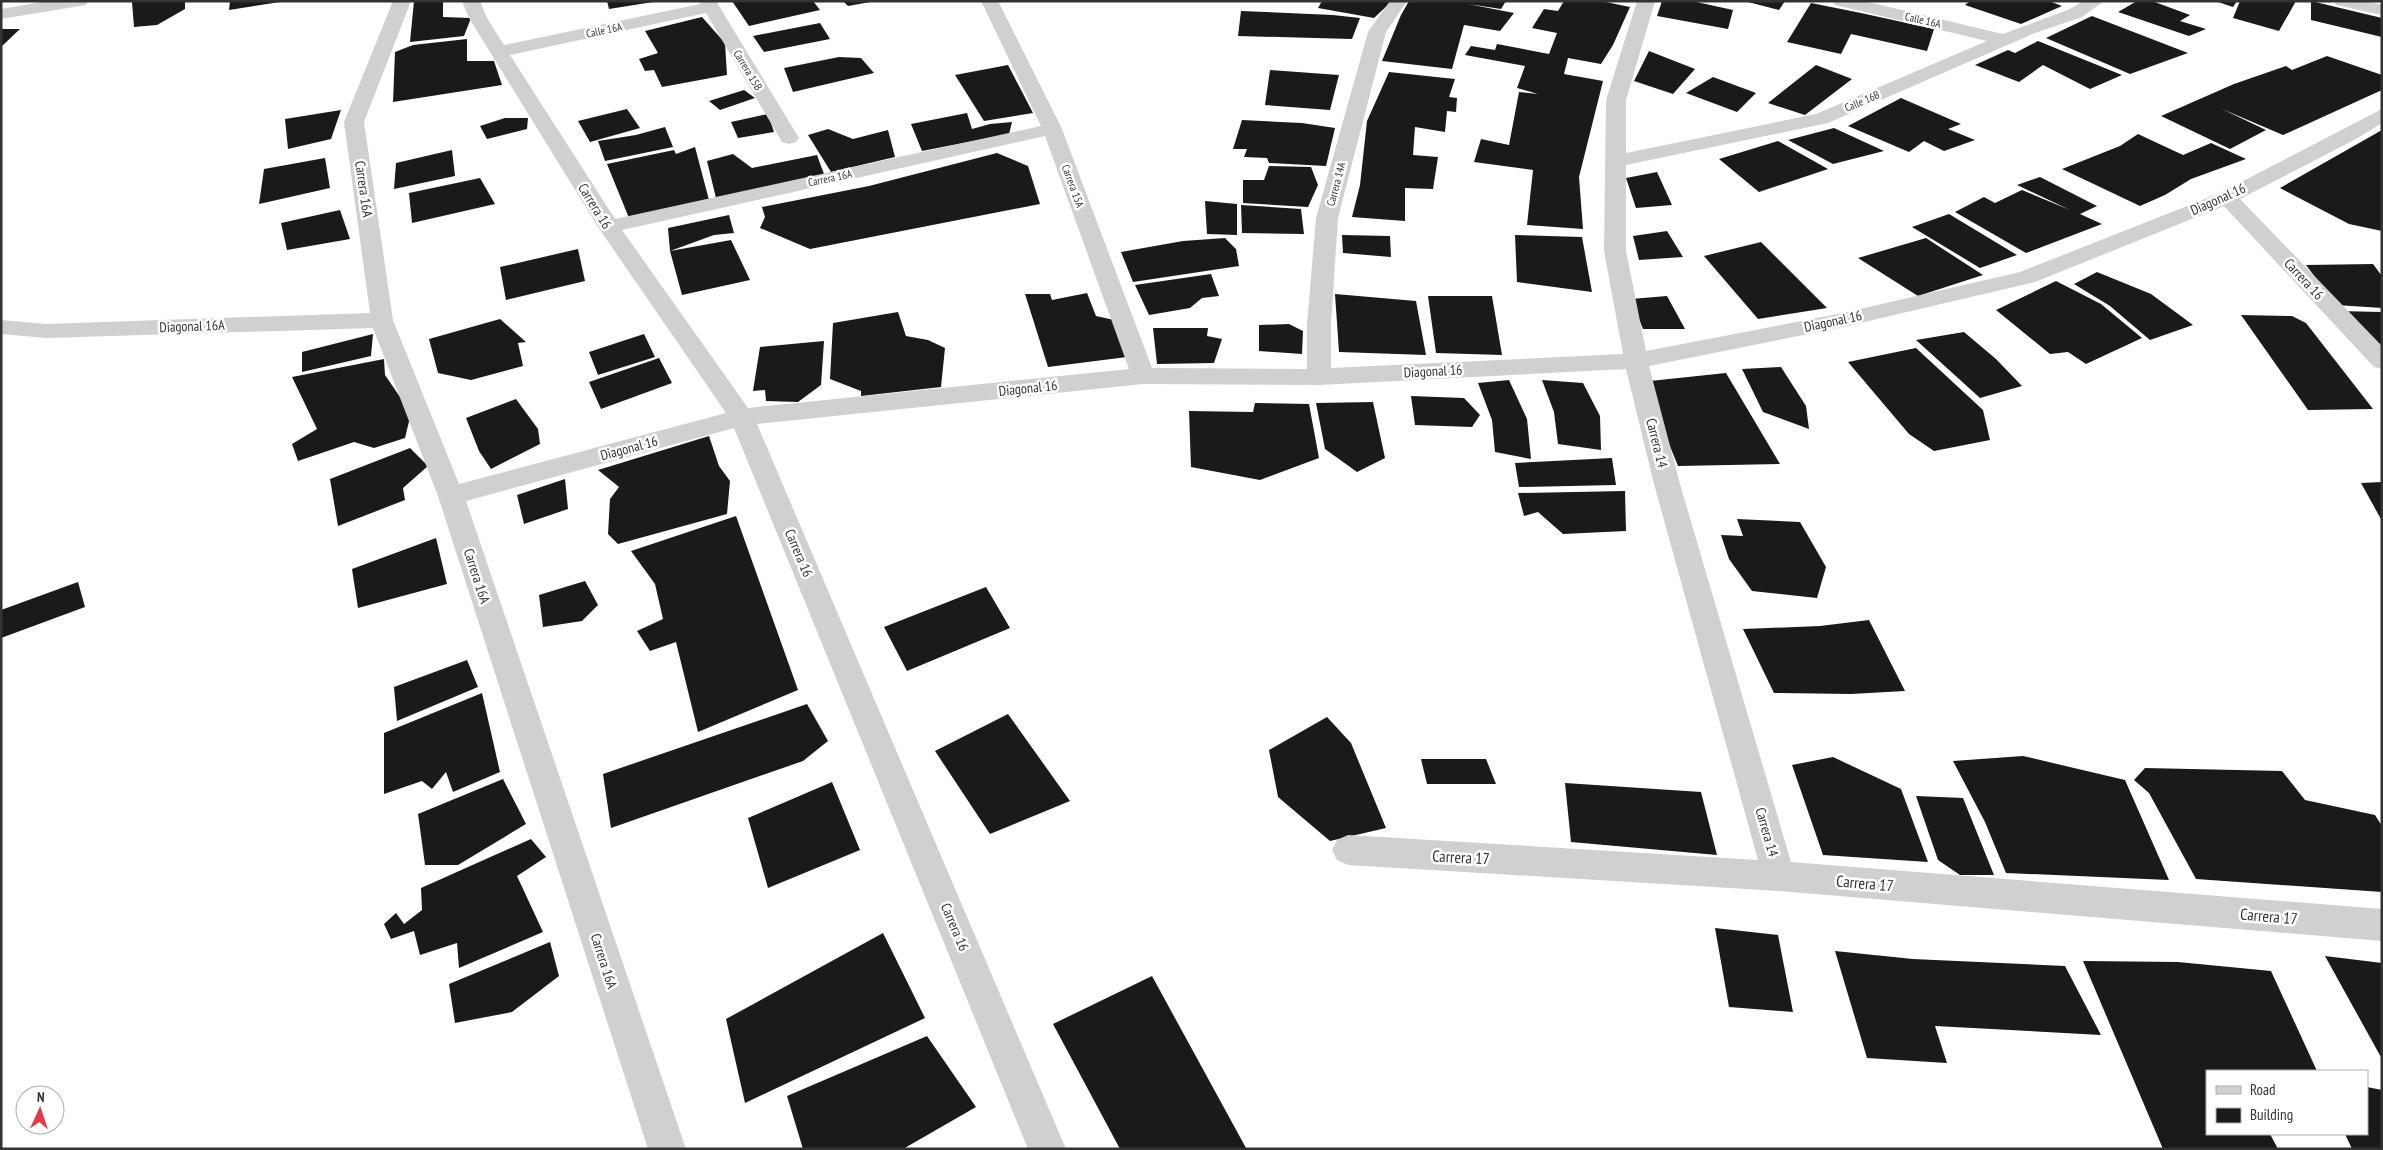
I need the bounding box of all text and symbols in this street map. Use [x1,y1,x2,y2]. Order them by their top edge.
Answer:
street label: Calle 16A [1904,9,1943,31]
street label: Calle 16A [585,19,624,41]
street label: Carrera 15B [730,47,766,93]
street label: Calle 16B [1843,87,1881,115]
street label: Carrera 16A [351,160,377,219]
street label: Carrera 14A [1323,160,1349,207]
street label: Carrera 15A [1059,163,1087,210]
street label: Carrera 16A [807,166,854,189]
street label: Diagonal 16 [2188,179,2248,219]
street label: Carrera 16 [574,180,616,232]
street label: Carrera 16 [2280,254,2328,304]
street label: Diagonal 16 [1802,306,1864,336]
street label: Diagonal 16A [159,316,225,336]
street label: Diagonal 16 [1403,360,1463,382]
street label: Diagonal 16 [998,376,1058,400]
street label: Carrera 14 [1642,416,1672,470]
street label: Diagonal 16 [598,432,660,464]
street label: Carrera 16 [781,526,817,580]
street label: Carrera 16A [460,546,494,606]
street label: Carrera 14 [1751,805,1783,859]
street label: Carrera 17 [1432,846,1490,868]
street label: Carrera 17 [1835,871,1895,895]
street label: Carrera 16 [937,900,973,954]
street label: Carrera 17 [2239,904,2299,928]
street label: Carrera 16A [587,931,621,991]
legend [2206,1070,2368,1135]
text: Road [2250,1080,2276,1099]
north arrow [15,1085,65,1135]
text: N [36,1088,45,1106]
text: Building [2250,1105,2293,1124]

